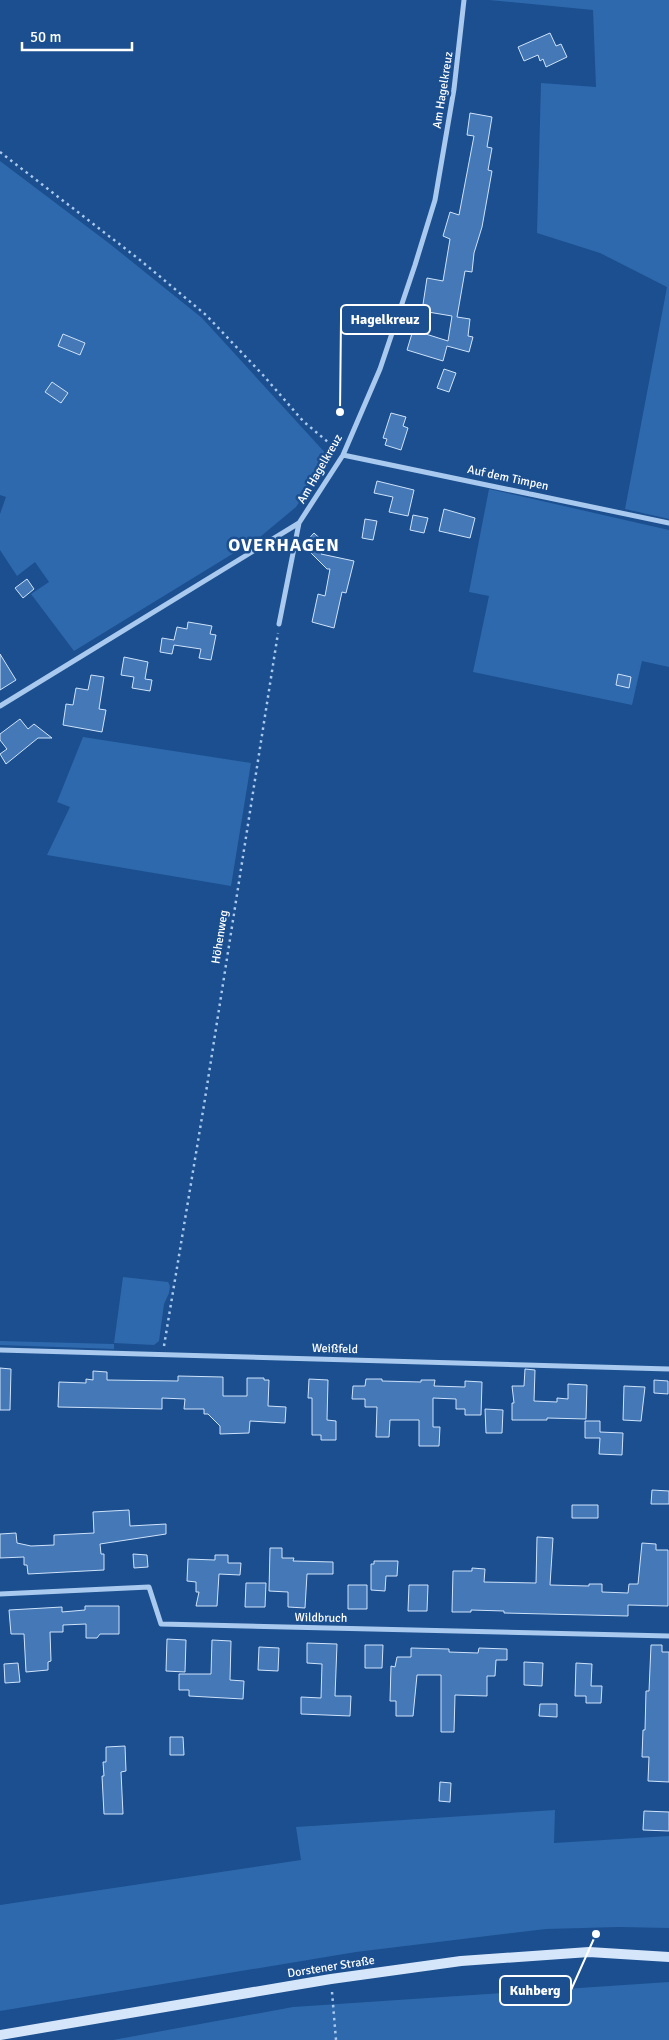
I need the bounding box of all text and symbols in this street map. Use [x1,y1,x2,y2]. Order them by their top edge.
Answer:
scale bar [22,20,132,52]
text: 50 m [30,28,61,46]
street label: Am Hagelkreuz [430,50,456,130]
callout: Hagelkreuz [341,305,430,334]
text: Hagelkreuz [350,311,420,328]
street label: Am Hagelkreuz [294,432,346,506]
street label: Auf dem Timpen [466,462,550,494]
district label: OVERHAGEN [228,534,340,556]
street label: Höhenweg [208,909,232,965]
street label: Weißfeld [312,1341,358,1357]
street label: Wildbruch [295,1610,347,1626]
street label: Dorstener Straße [286,1953,376,1981]
callout: Kuhberg [500,1976,571,2005]
text: Kuhberg [509,1982,561,1999]

